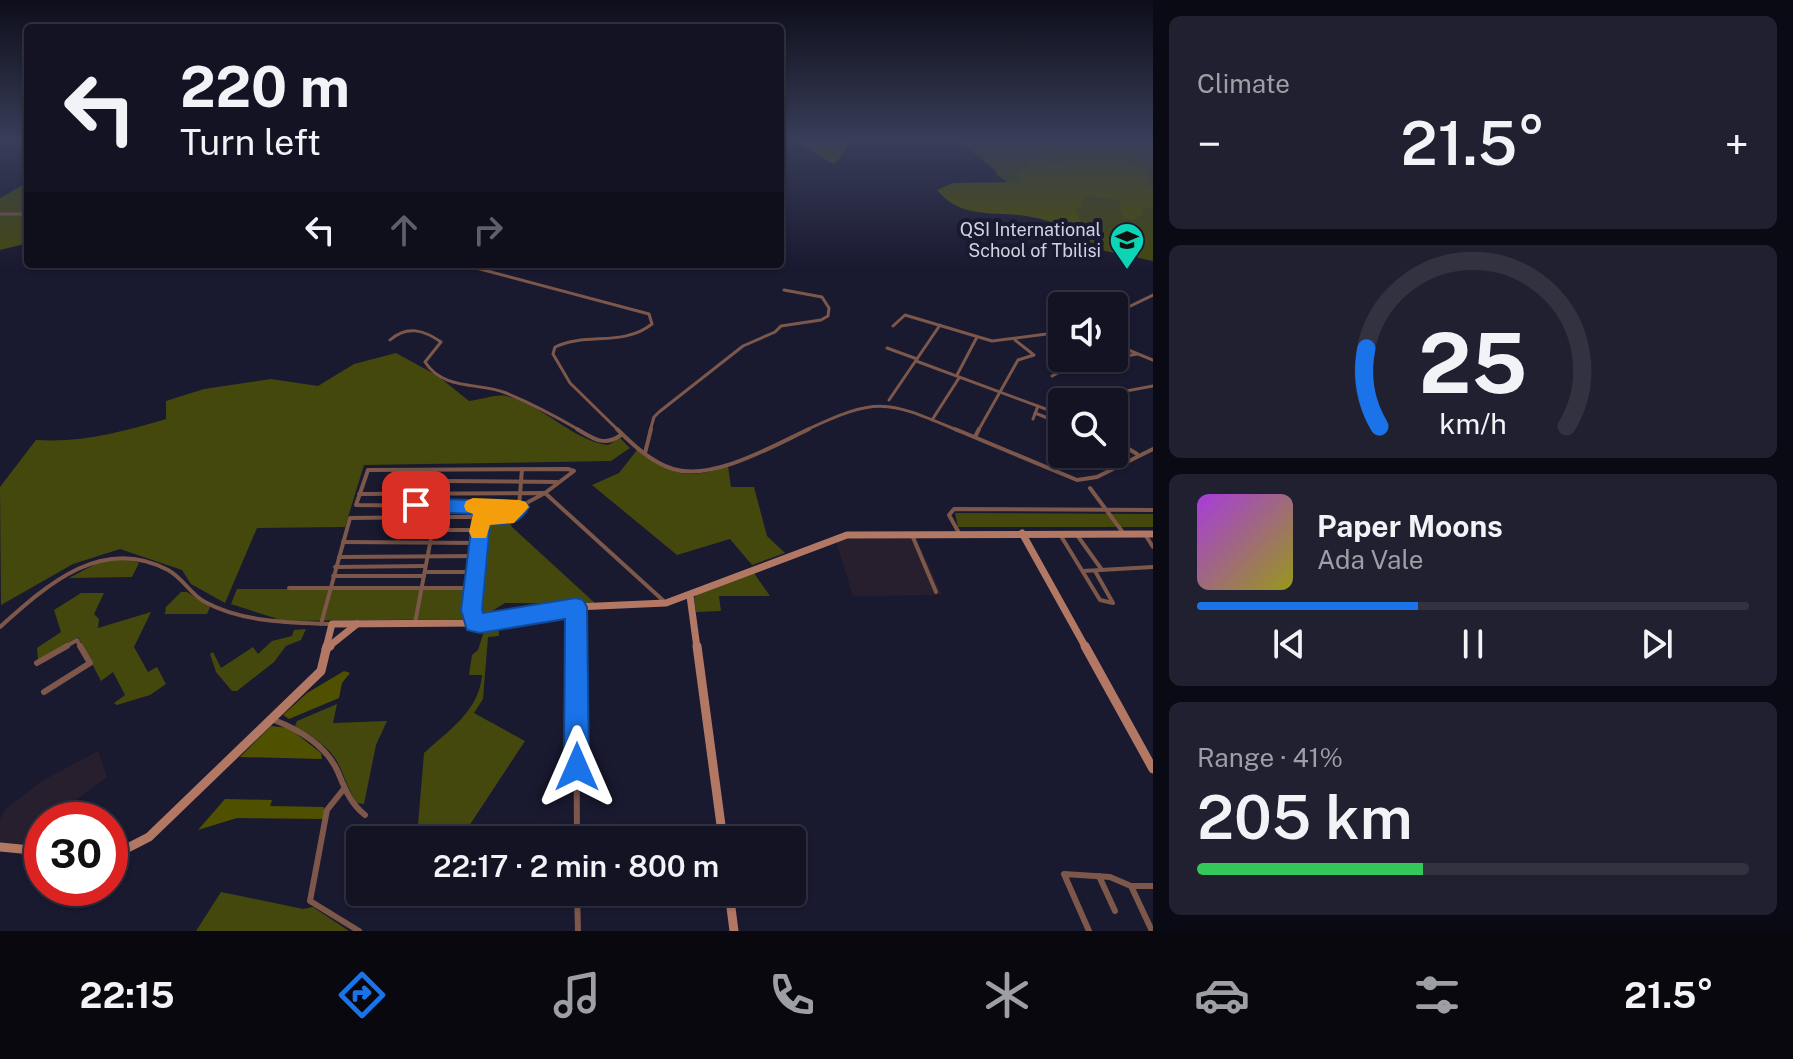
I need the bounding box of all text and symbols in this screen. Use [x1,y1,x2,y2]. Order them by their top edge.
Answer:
text: 220 m [180,54,350,120]
icon: left [48,56,152,160]
text: Climate [1197,68,1290,99]
text: 21.5° [1401,108,1545,179]
text: − [1197,118,1221,170]
text: + [1725,118,1749,170]
text: Turn left [180,121,321,163]
icon: left [298,208,342,252]
icon: ahead [382,208,426,252]
icon: right [466,208,510,252]
place label: QSI International School of Tbilisi [960,219,1101,261]
school or university icon: QSI International School of Tbilisi [1108,221,1146,271]
map controls [1048,292,1128,468]
button: sound [1048,292,1128,372]
text: 25 [1419,314,1527,412]
button: search [1048,388,1128,468]
text: km/h [1439,407,1507,440]
pin [382,471,450,539]
icon: arrive [394,483,438,527]
text: Paper Moons [1317,508,1503,544]
text: Ada Vale [1317,544,1423,575]
icon: previous [1267,622,1311,666]
icon: pause [1451,622,1495,666]
icon: next [1635,622,1679,666]
position arrow [535,725,619,809]
text: Range · 41% [1197,742,1343,773]
text: 205 km [1197,782,1413,853]
speed limit sign: 30 [24,802,128,906]
text: 22:17 · 2 min · 800 m [433,848,719,884]
icon: directions [334,967,390,1023]
icon: music [549,967,605,1023]
icon: phone [764,967,820,1023]
icon: climate [979,967,1035,1023]
icon: car [1194,967,1250,1023]
icon: filters [1409,967,1465,1023]
text: 22:15 [80,974,175,1016]
text: 21.5° [1624,974,1713,1016]

